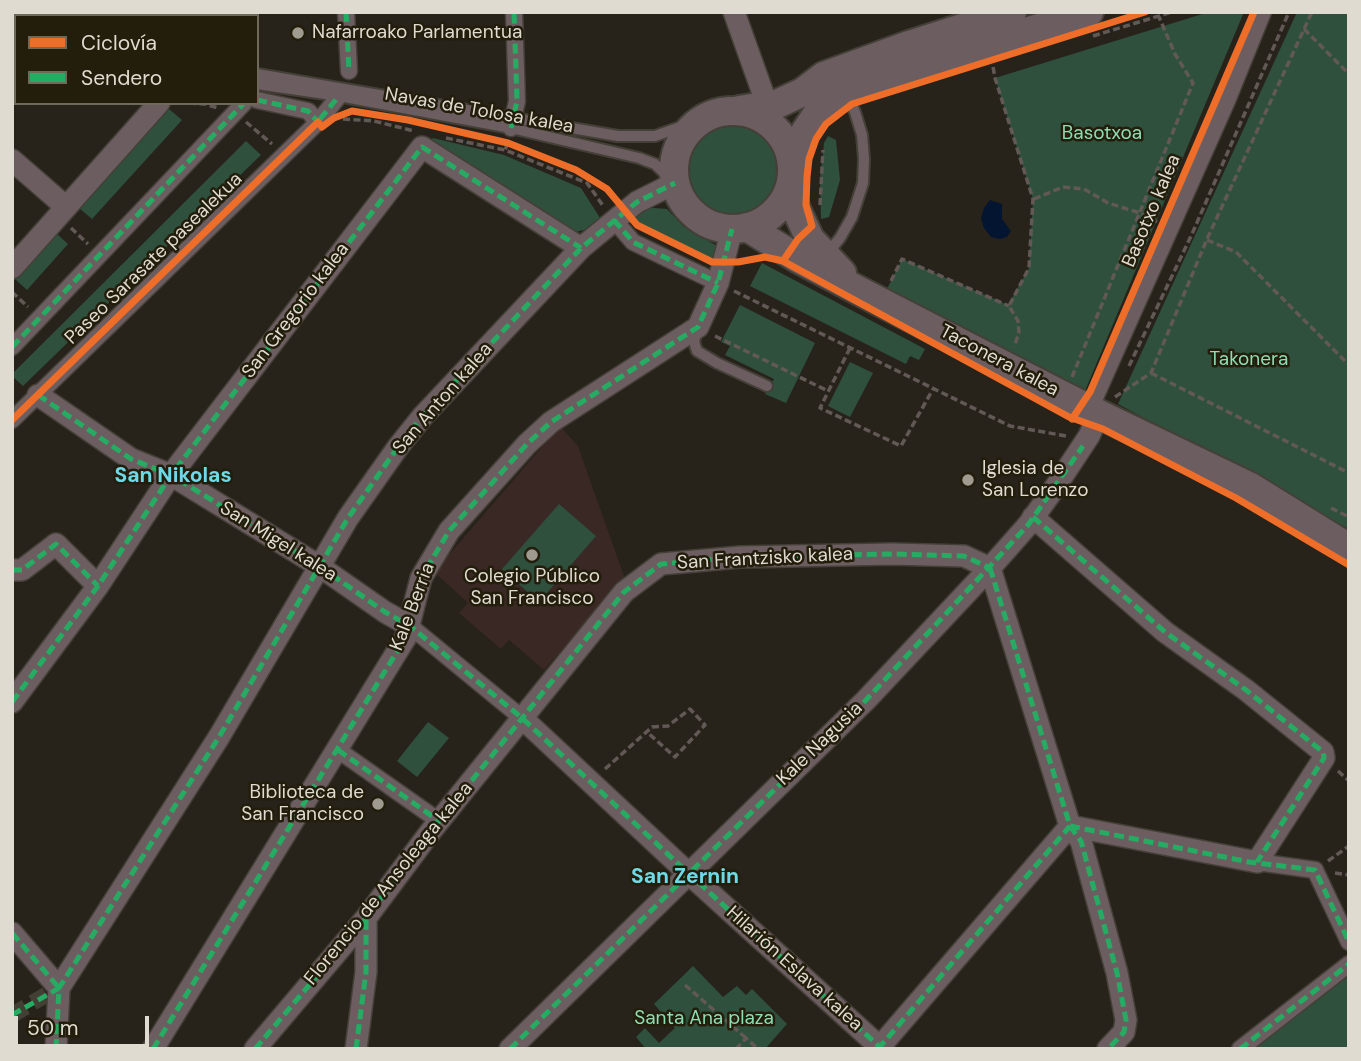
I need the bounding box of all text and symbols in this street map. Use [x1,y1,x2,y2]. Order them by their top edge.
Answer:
legend [14,14,259,105]
place label: Nafarroako Parlamentua [312,22,522,44]
marker: Nafarroako Parlamentua [290,25,306,41]
text: Ciclovía [81,29,157,57]
text: Sendero [81,64,162,92]
street label: Navas de Tolosa kalea [383,83,575,139]
park label: Basotxoa [1062,123,1142,145]
street label: Basotxo kalea [1118,151,1186,271]
street label: Paseo Sarasate pasealekua [61,168,247,350]
street label: San Gregorio kalea [238,239,354,383]
street label: Taconera kalea [936,320,1062,402]
street label: San Anton kalea [388,339,498,459]
park label: Takonera [1210,349,1288,371]
place label: Iglesia de San Lorenzo [982,458,1089,502]
district label: San Nikolas [114,463,232,489]
marker: Iglesia de San Lorenzo [960,472,976,488]
street label: San Migel kalea [215,497,341,587]
street label: San Frantzisko kalea [676,543,854,575]
marker: Colegio Público San Francisco [524,547,540,563]
street label: Kale Berria [386,560,440,654]
place label: Colegio Público San Francisco [464,566,600,610]
street label: Kale Nagusia [772,697,868,791]
street label: Florencio de Ansoleaga kalea [300,778,478,990]
place label: Biblioteca de San Francisco [241,782,364,826]
marker: Biblioteca de San Francisco [370,796,386,812]
district label: San Zernin [631,864,739,890]
street label: Hilarión Eslava kalea [721,902,867,1036]
scale bar [18,1002,152,1046]
park label: Santa Ana plaza [634,1008,774,1030]
text: 50 m [27,1014,78,1042]

